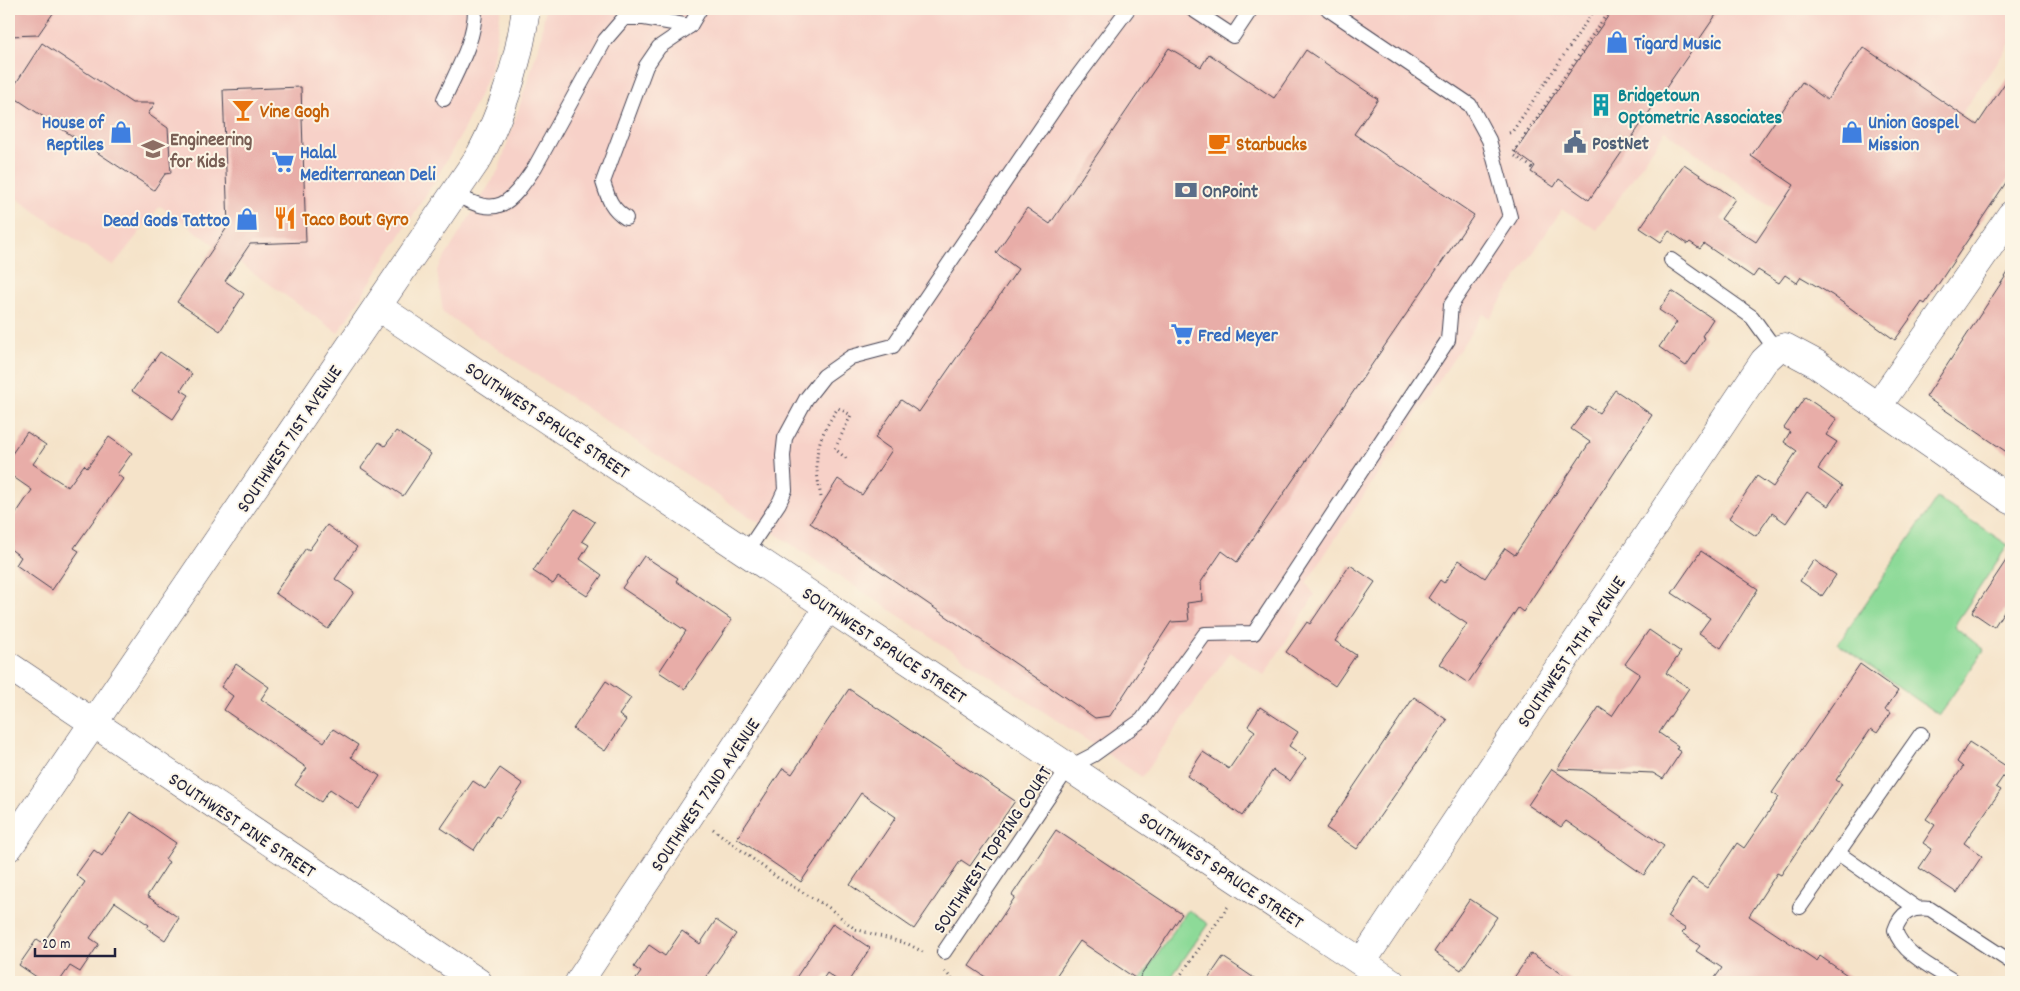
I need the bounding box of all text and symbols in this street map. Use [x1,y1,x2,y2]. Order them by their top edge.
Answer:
shop icon: Tigard Music [1604,29,1630,55]
place label: Tigard Music [1634,32,1721,59]
place label: Bridgetown Optometric Associates [1618,84,1782,133]
building icon: Bridgetown Optometric Associates [1588,92,1614,118]
bar icon: Vine Gogh [230,97,256,123]
place label: Vine Gogh [260,100,329,127]
place label: House of Reptiles [42,111,105,160]
place label: Union Gospel Mission [1868,111,1959,160]
shop icon: House of Reptiles [108,119,134,145]
shop icon: Union Gospel Mission [1839,119,1865,145]
place label: Engineering for Kids [169,128,252,177]
public building icon: PostNet [1562,129,1588,155]
cafe icon: Starbucks [1206,130,1232,156]
place label: PostNet [1592,132,1649,159]
place label: Starbucks [1236,133,1307,160]
school or university icon: Engineering for Kids [140,136,166,162]
place label: Halal Mediterranean Deli [300,141,436,190]
supermarket icon: Halal Mediterranean Deli [270,149,296,175]
bank icon: OnPoint [1173,177,1199,203]
place label: OnPoint [1202,180,1258,207]
restaurant icon: Taco Bout Gyro [272,205,298,231]
shop icon: Dead Gods Tattoo [234,206,260,232]
place label: Taco Bout Gyro [302,208,409,235]
place label: Dead Gods Tattoo [103,209,231,236]
supermarket icon: Fred Meyer [1169,321,1195,347]
place label: Fred Meyer [1198,324,1279,351]
street label: SOUTHWEST SPRUCE STREET [458,357,634,487]
street label: SOUTHWEST 71ST AVENUE [231,361,351,519]
street label: SOUTHWEST 74TH AVENUE [1512,571,1634,734]
street label: SOUTHWEST SPRUCE STREET [795,582,971,712]
street label: SOUTHWEST 72ND AVENUE [645,713,769,878]
street label: SOUTHWEST TOPPING COURT [928,761,1060,940]
street label: SOUTHWEST PINE STREET [162,767,320,887]
street label: SOUTHWEST SPRUCE STREET [1132,807,1308,937]
scale bar [35,926,115,958]
text: 20 m [42,934,70,956]

